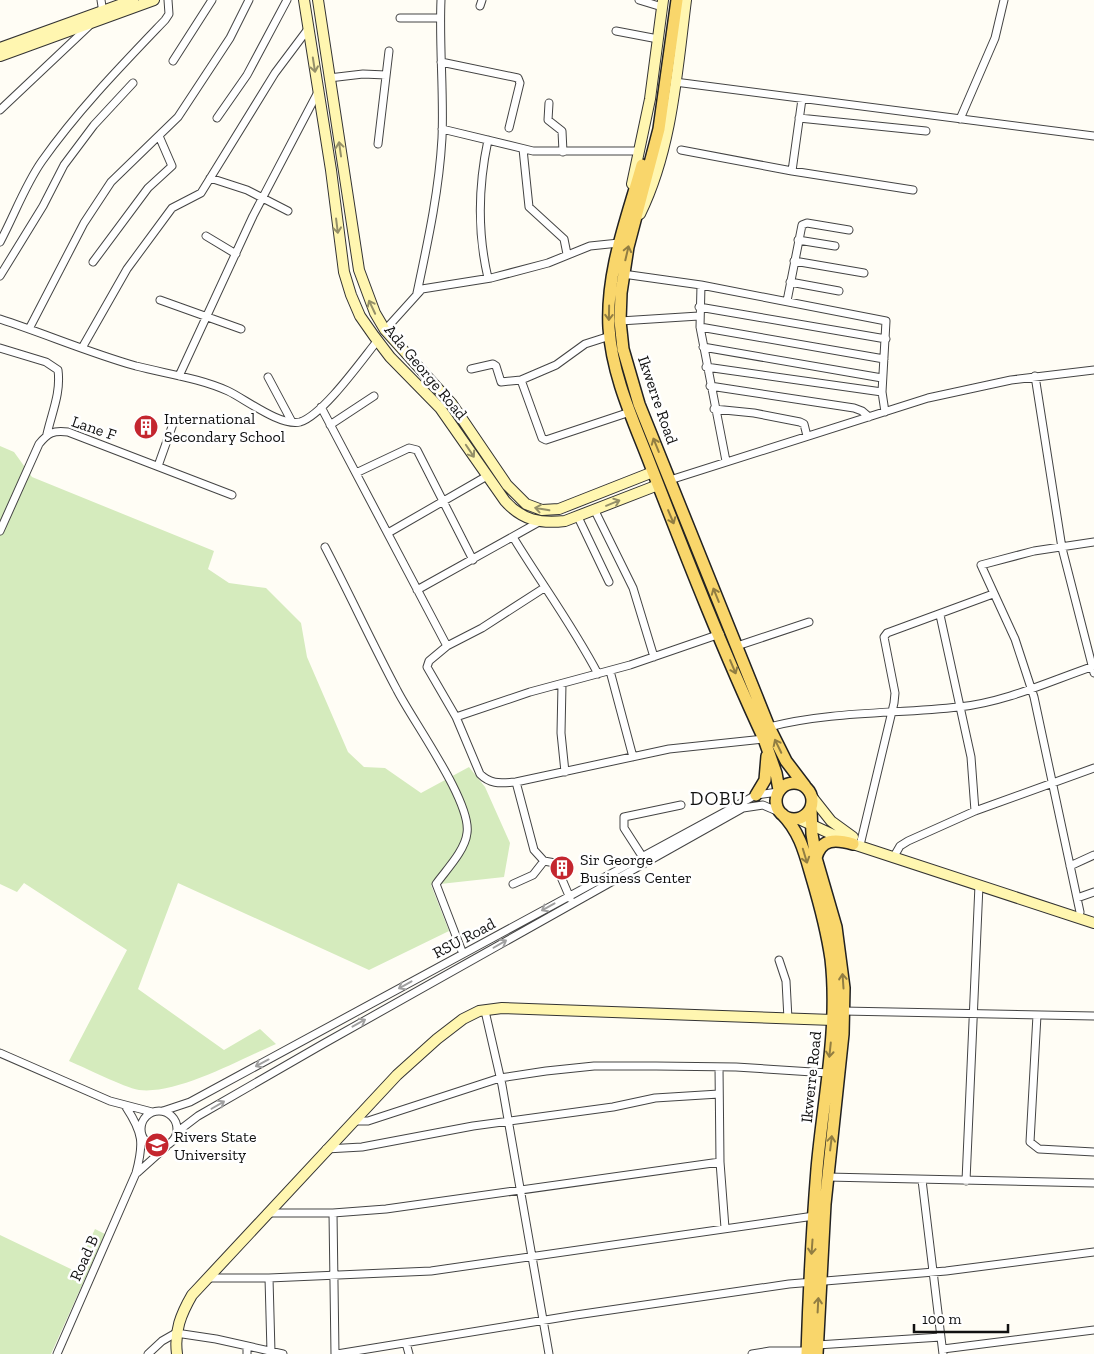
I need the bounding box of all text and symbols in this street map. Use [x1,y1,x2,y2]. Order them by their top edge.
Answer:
one-way arrow [310,57,320,73]
one-way arrow [334,141,344,157]
one-way arrow [332,218,342,234]
one-way arrow [623,246,632,262]
one-way arrow [367,300,377,315]
one-way arrow [604,304,614,320]
street label: Ada George Road [381,321,471,424]
street label: Ikwerre Road [634,353,682,447]
place label: International Secondary School [164,409,285,446]
street label: Lane F [69,412,119,444]
building icon: International Secondary School [133,414,159,440]
one-way arrow [650,438,660,453]
one-way arrow [465,444,475,458]
one-way arrow [605,498,620,508]
one-way arrow [534,503,550,513]
one-way arrow [667,509,676,524]
one-way arrow [711,588,720,603]
one-way arrow [729,659,739,674]
one-way arrow [773,739,782,754]
district label: DOBU [690,787,746,810]
one-way arrow [801,848,811,864]
place label: Sir George Business Center [580,850,692,887]
building icon: Sir George Business Center [549,855,575,881]
one-way arrow [541,903,556,913]
street label: RSU Road [430,914,499,962]
one-way arrow [493,938,507,948]
one-way arrow [839,974,848,990]
one-way arrow [398,980,413,990]
one-way arrow [351,1018,365,1028]
street label: Ikwerre Road [797,1030,825,1124]
one-way arrow [825,1042,835,1058]
one-way arrow [256,1058,270,1068]
one-way arrow [210,1099,225,1109]
place label: Rivers State University [174,1127,257,1164]
school or university icon: Rivers State University [144,1132,170,1158]
one-way arrow [826,1136,836,1152]
street label: Road B [66,1232,103,1284]
one-way arrow [807,1238,816,1254]
one-way arrow [814,1298,823,1314]
scale bar [914,1302,1008,1334]
text: 100 m [922,1310,961,1328]

